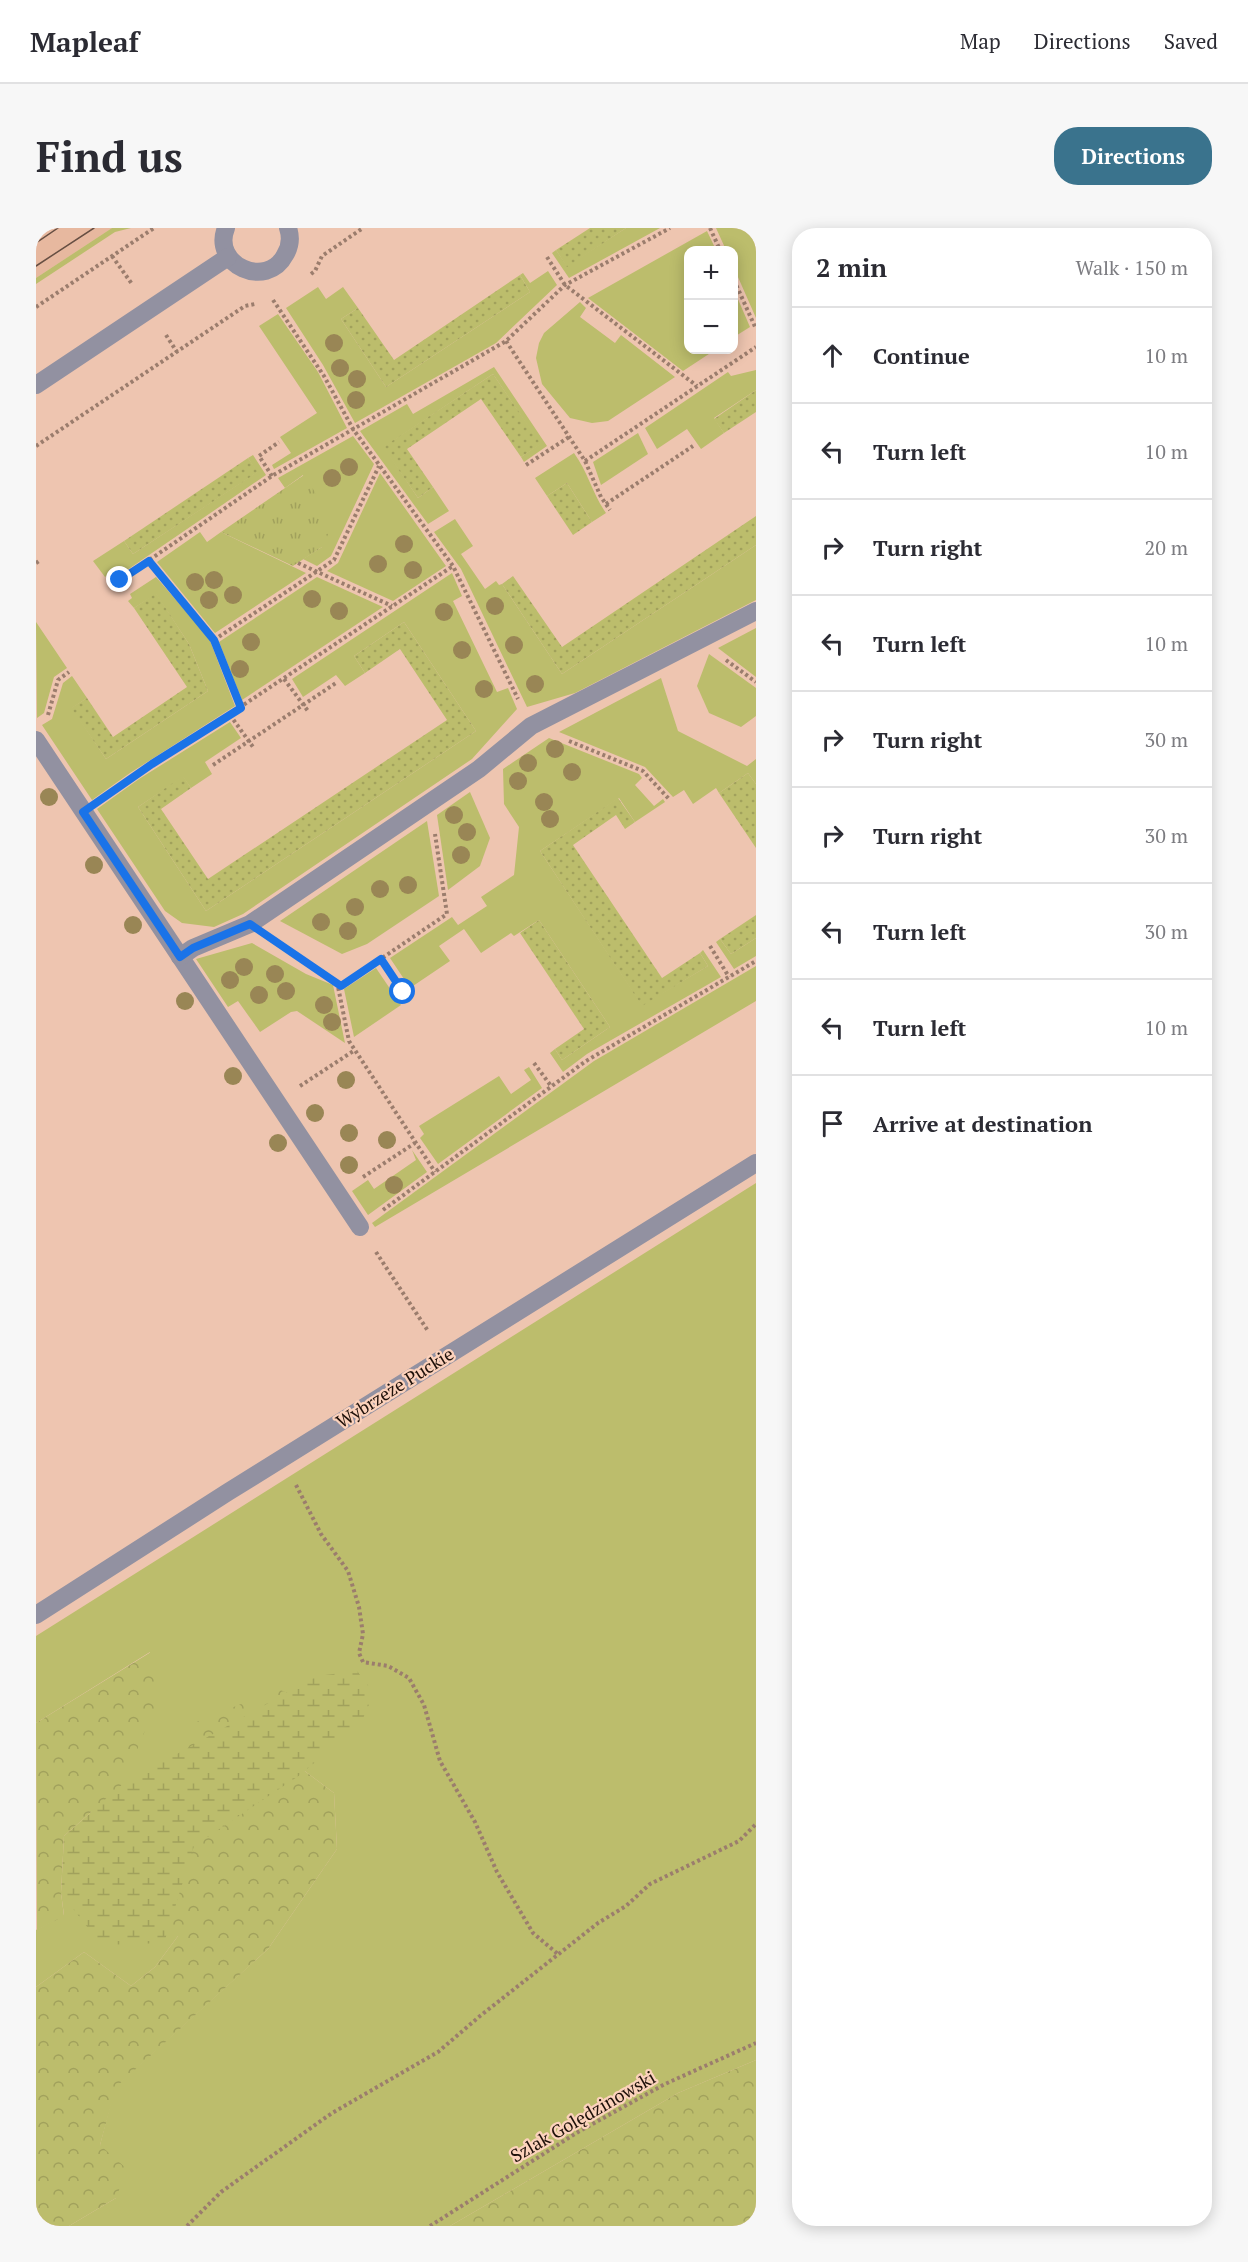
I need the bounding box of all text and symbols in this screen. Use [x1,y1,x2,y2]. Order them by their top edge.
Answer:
text: Mapleaf [30,23,139,60]
text: Map [960,27,1001,55]
text: Directions [1034,27,1131,55]
text: Saved [1164,27,1218,55]
button: Directions [1054,127,1212,185]
text: Find us [36,128,183,184]
map controls [684,246,738,354]
button: + [684,246,738,300]
text: 2 min [816,250,887,284]
text: Walk · 150 m [1076,254,1188,281]
button: − [684,300,738,354]
icon: ahead [816,339,849,372]
text: Continue [873,341,970,370]
text: 10 m [1145,342,1188,369]
icon: left [816,435,849,468]
text: Turn left [873,437,966,466]
text: 10 m [1145,438,1188,465]
icon: right [816,531,849,564]
text: Turn right [873,533,982,562]
text: 20 m [1145,534,1188,561]
route end [106,566,132,592]
icon: left [816,627,849,660]
text: Turn left [873,629,966,658]
text: 10 m [1145,630,1188,657]
icon: right [816,723,849,756]
text: Turn right [873,725,982,754]
text: 30 m [1145,726,1188,753]
icon: right [816,819,849,852]
text: Turn right [873,821,982,850]
text: 30 m [1145,822,1188,849]
icon: left [816,915,849,948]
text: Turn left [873,917,966,946]
text: 30 m [1145,918,1188,945]
route start [389,978,415,1004]
icon: left [816,1011,849,1044]
text: Turn left [873,1013,966,1042]
text: 10 m [1145,1014,1188,1041]
icon: arrive [816,1107,849,1140]
text: Arrive at destination [873,1109,1092,1138]
street label: Wybrzeże Puckie [331,1341,458,1433]
street label: Szlak Golędzinowski [506,2065,659,2167]

